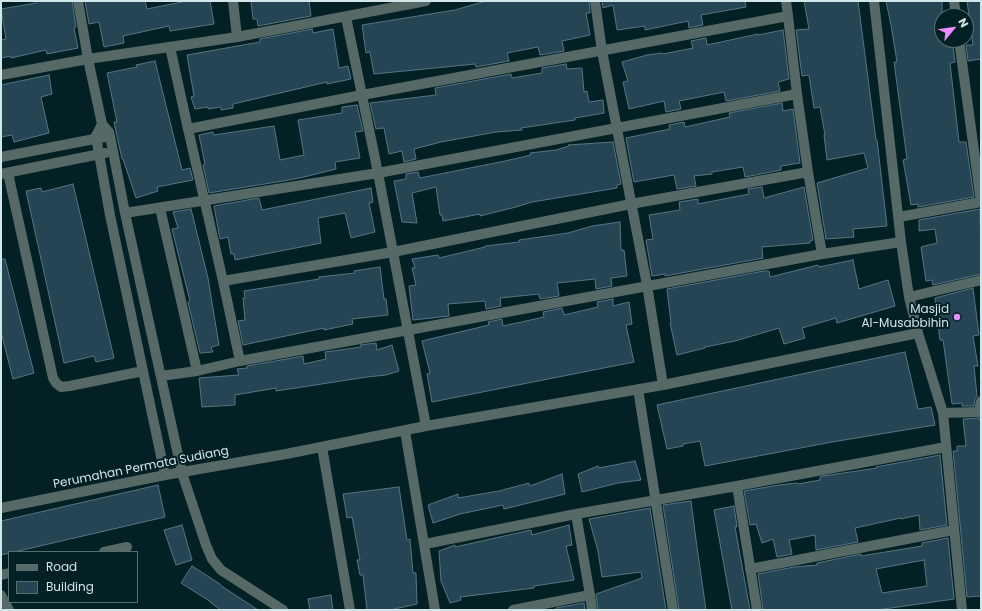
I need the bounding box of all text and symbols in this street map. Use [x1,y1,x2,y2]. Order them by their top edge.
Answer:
north arrow [934,8,974,48]
text: N [955,15,973,30]
place label: Masjid Al-Musabbihin [861,303,949,331]
marker: Masjid Al-Musabbihin [952,312,962,322]
street label: Perumahan Permata Sudiang [52,444,230,492]
legend [8,551,138,603]
text: Road [46,558,77,575]
text: Building [46,578,94,595]

